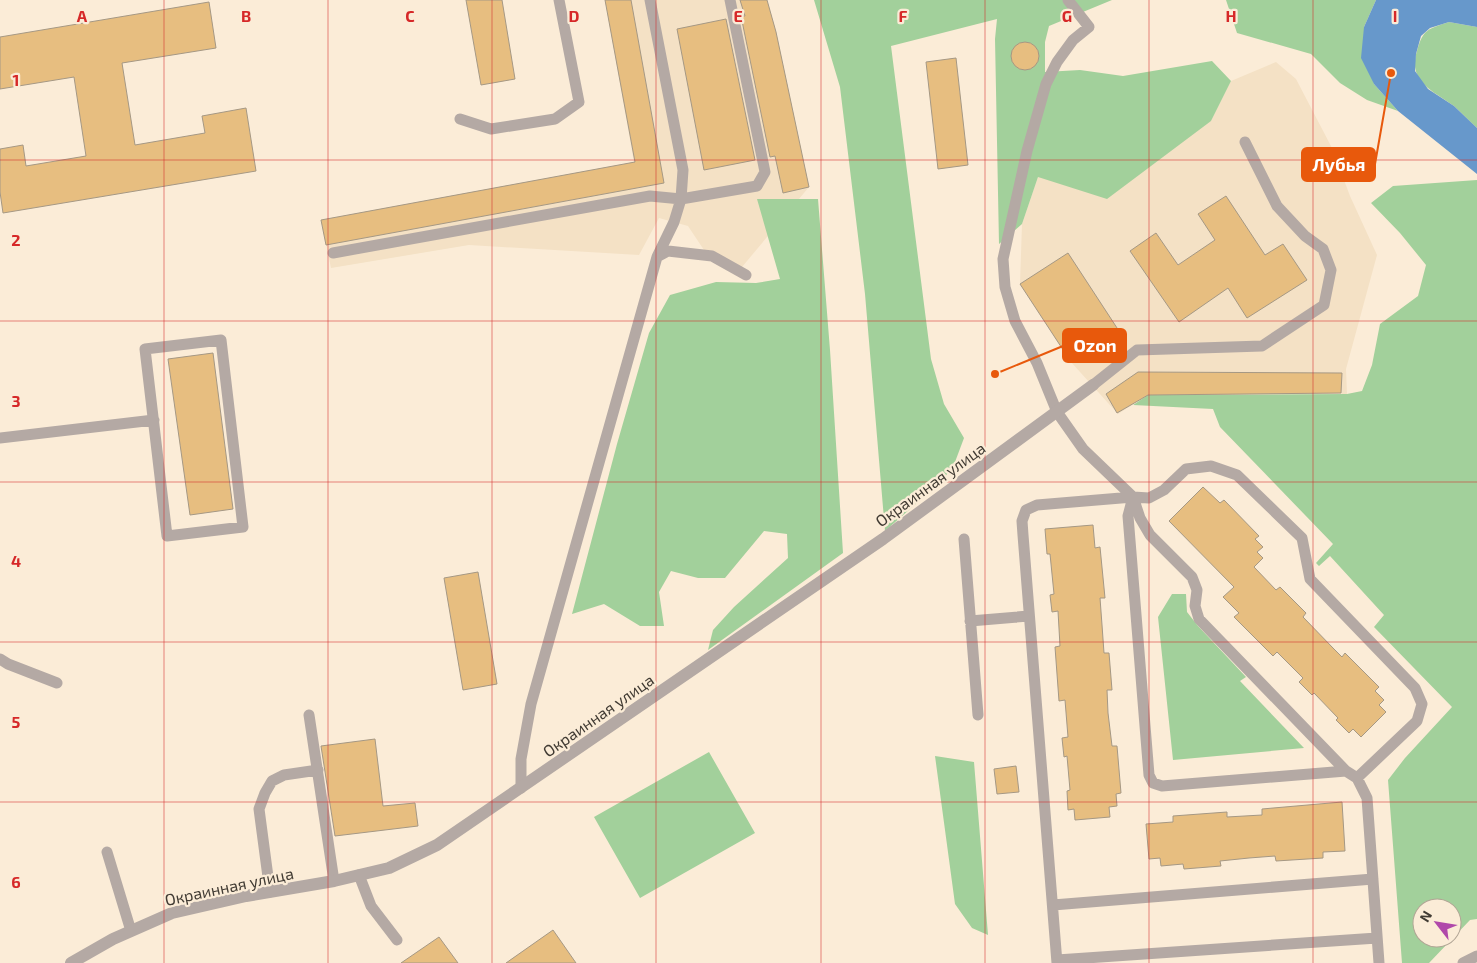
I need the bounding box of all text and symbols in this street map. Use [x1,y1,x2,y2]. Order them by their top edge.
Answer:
text: A [77,6,88,25]
text: B [241,6,251,25]
text: C [405,6,415,25]
text: D [569,6,580,25]
text: E [733,6,743,25]
text: F [899,6,908,25]
text: G [1062,6,1072,25]
text: H [1225,6,1237,25]
text: I [1393,6,1397,25]
text: 1 [13,70,19,89]
callout: Лубья [1302,148,1375,181]
text: Лубья [1312,153,1366,175]
text: 2 [11,230,21,249]
callout: Ozon [1063,329,1126,362]
text: Ozon [1073,334,1117,356]
text: 3 [11,391,21,410]
street label: Окраинная улица [871,438,989,531]
text: 4 [11,551,21,570]
street label: Окраинная улица [539,670,658,761]
text: 5 [12,712,21,731]
street label: Окраинная улица [163,863,295,910]
text: 6 [11,872,21,891]
north arrow [1412,898,1462,948]
text: N [1416,907,1435,925]

